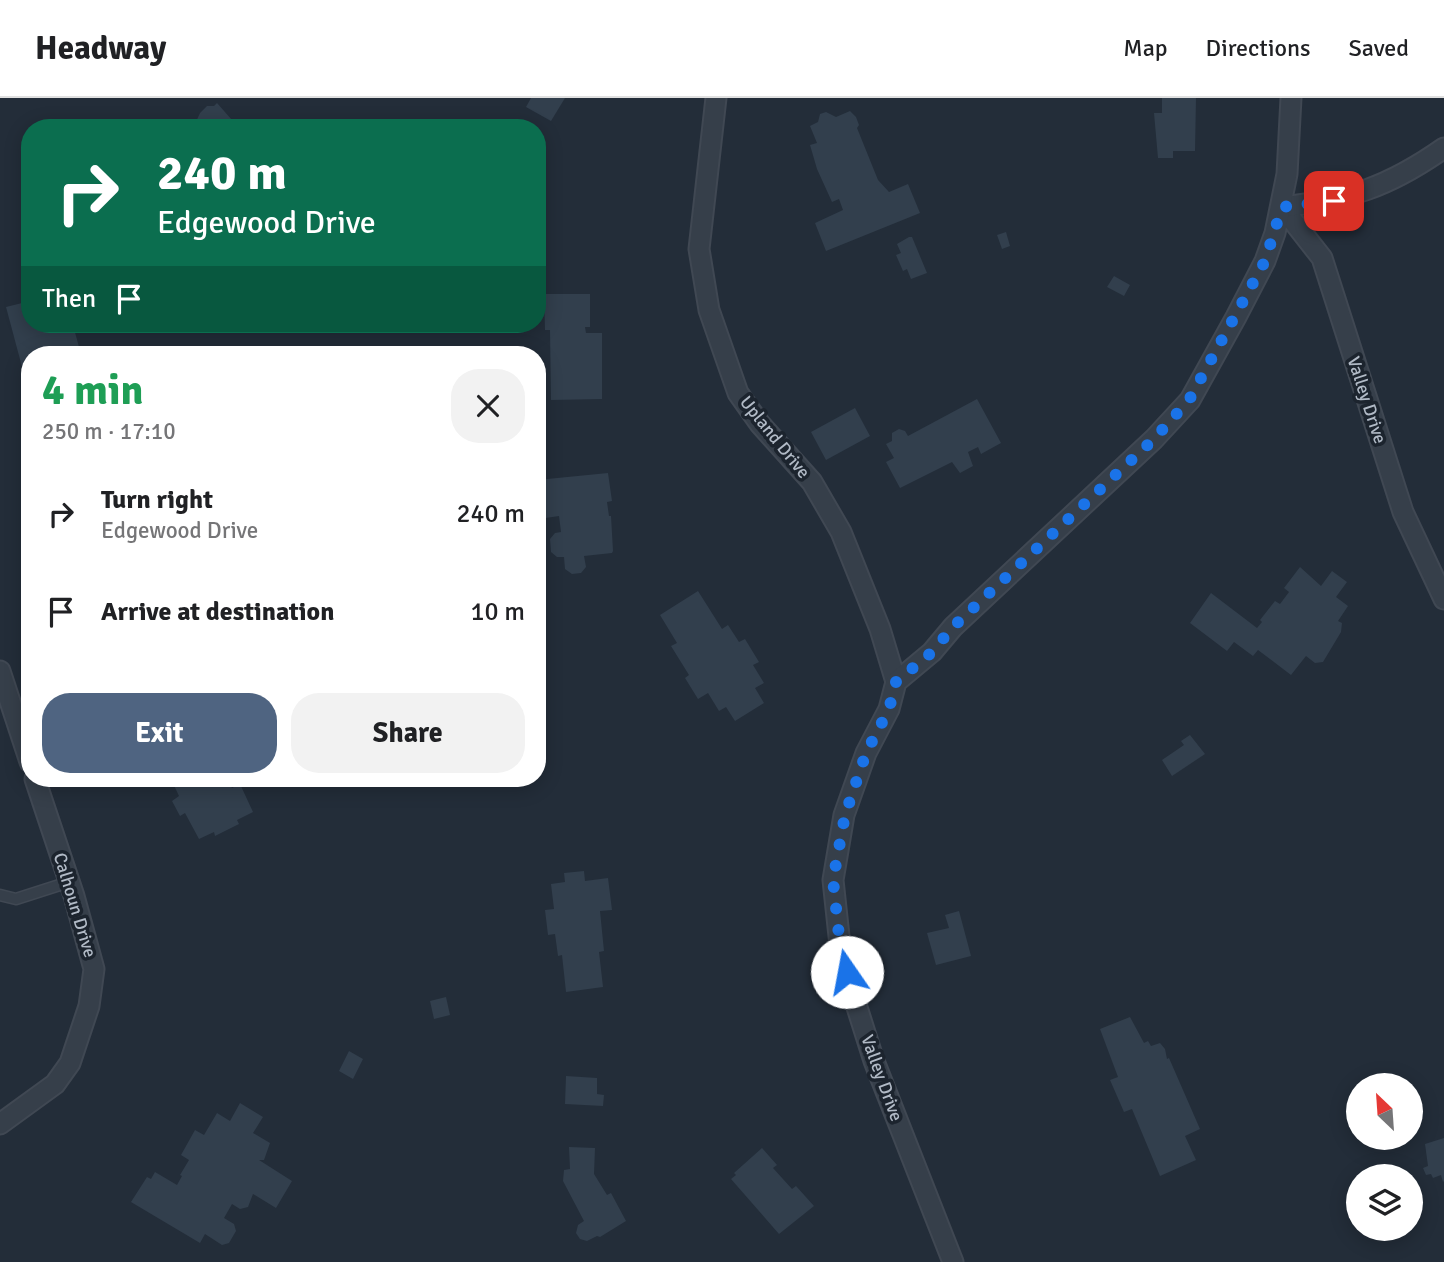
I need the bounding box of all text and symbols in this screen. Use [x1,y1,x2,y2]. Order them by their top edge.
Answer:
text: Headway [35,28,166,69]
text: Map [1123,33,1168,63]
text: Directions [1206,33,1311,63]
text: Saved [1349,33,1409,63]
text: 240 m [157,143,287,203]
icon: right [42,147,133,238]
pin [1304,171,1364,231]
icon: arrive [1315,182,1353,220]
text: Edgewood Drive [157,203,376,242]
icon: arrive [110,280,148,318]
text: Then [42,283,96,315]
street label: Valley Drive [1343,354,1391,446]
text: 4 min [42,365,143,416]
button: close [451,369,525,443]
street label: Upland Drive [735,391,815,483]
text: 250 m · 17:10 [42,417,176,446]
text: Turn right [101,484,213,516]
icon: right [42,495,80,533]
text: 240 m [456,498,525,530]
text: Edgewood Drive [101,516,258,545]
icon: arrive [42,593,80,631]
text: Arrive at destination [101,596,334,628]
text: 10 m [470,596,525,628]
button: Exit [42,693,277,773]
button: Share [291,693,525,773]
street label: Calhoun Drive [49,850,101,960]
position arrow [810,935,884,1009]
street label: Valley Drive [856,1032,908,1124]
north arrow [1346,1073,1423,1150]
map controls [1346,1073,1423,1241]
button: layers [1346,1164,1423,1241]

